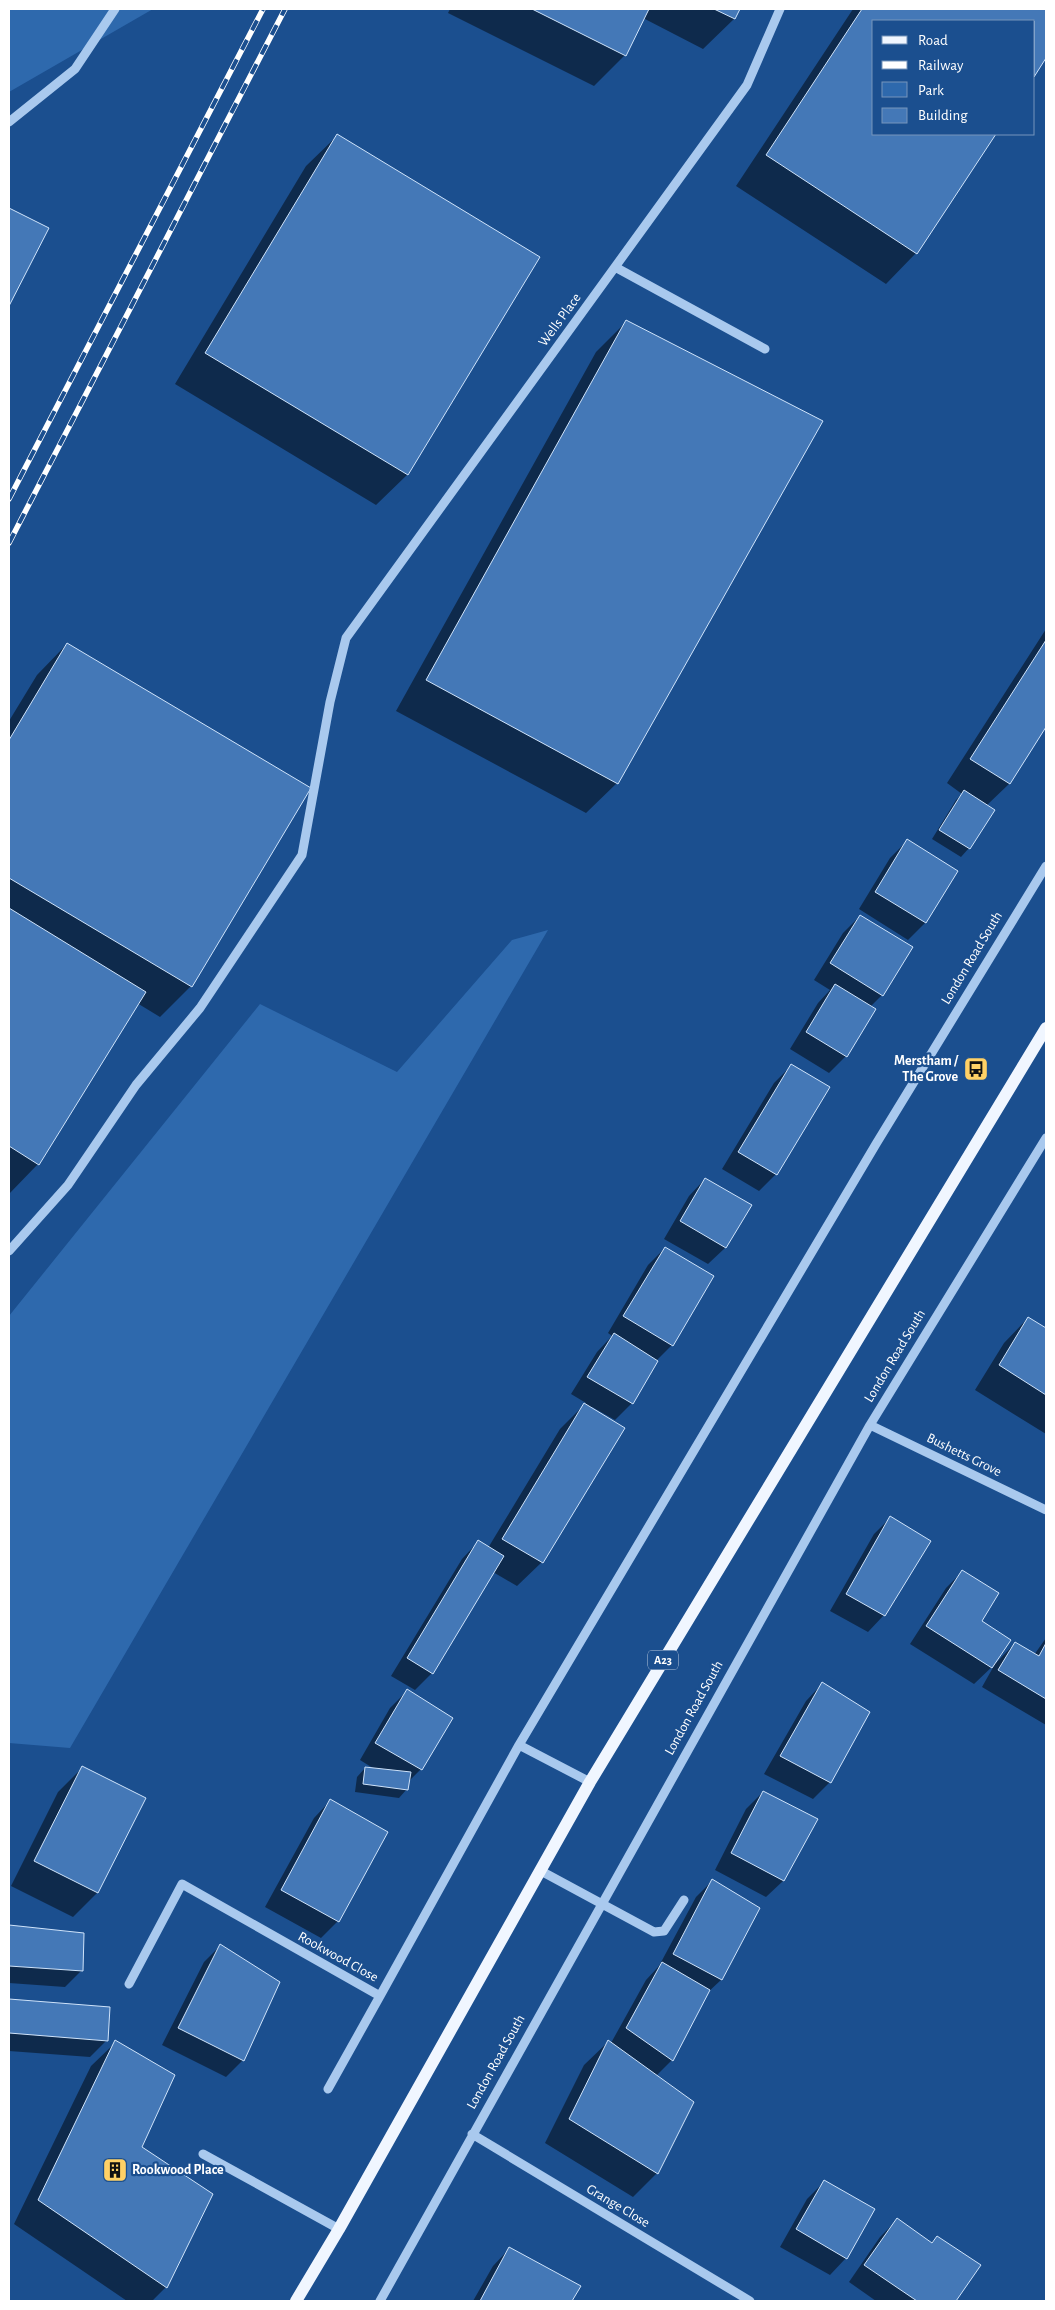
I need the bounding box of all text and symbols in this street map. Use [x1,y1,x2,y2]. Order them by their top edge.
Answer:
legend [872,20,1035,135]
text: Road [918,33,948,48]
text: Railway [918,58,964,73]
text: Park [918,83,944,98]
text: Building [918,108,968,123]
street label: Wells Place [536,291,584,349]
street label: London Road South [939,909,1005,1007]
place label: Merstham / The Grove [894,1054,959,1084]
bus stop icon: Merstham / The Grove [963,1056,989,1082]
street label: London Road South [862,1307,928,1405]
street label: Bushetts Grove [924,1431,1004,1479]
road number: A23 [648,1650,678,1670]
street label: London Road South [662,1659,726,1757]
street label: Rookwood Close [296,1929,380,1985]
street label: London Road South [464,2013,528,2111]
building icon: Rookwood Place [102,2157,128,2183]
place label: Rookwood Place [132,2163,224,2177]
street label: Grange Close [584,2182,652,2230]

